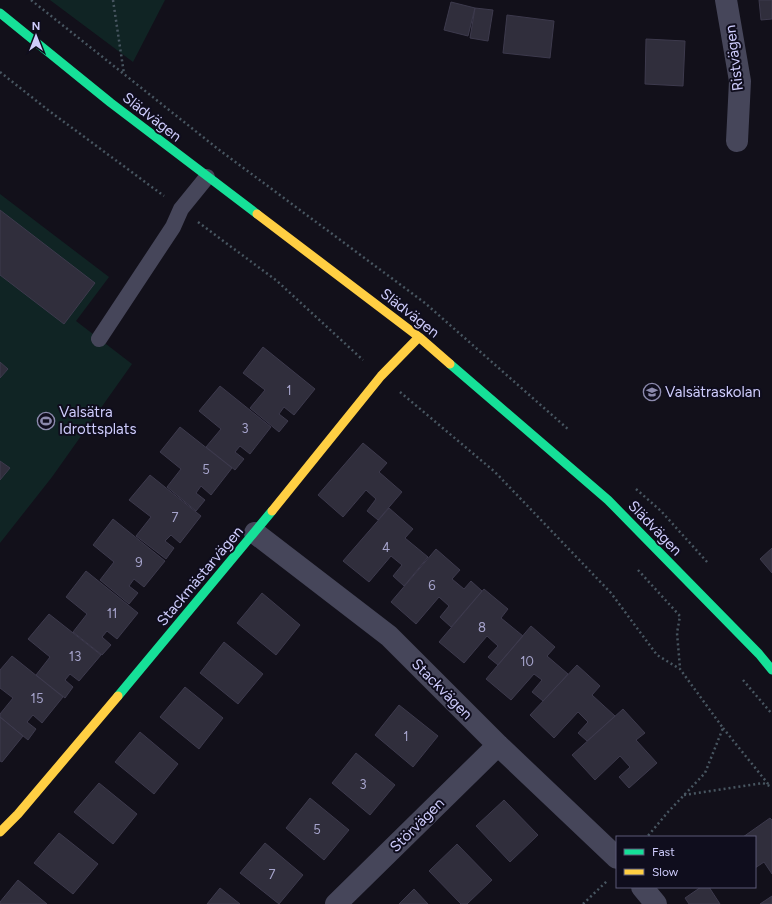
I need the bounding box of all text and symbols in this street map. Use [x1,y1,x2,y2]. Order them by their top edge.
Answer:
north arrow [16,16,56,56]
text: N [32,20,40,33]
street label: Ristvägen [721,24,747,92]
street label: Slädvägen [119,88,185,146]
street label: Slädvägen [377,284,443,342]
school or university icon: Valsätraskolan [642,382,662,402]
house number: 1 [286,383,292,398]
place label: Valsätraskolan [665,383,761,401]
place label: Valsätra Idrottsplats [59,403,136,438]
sports icon: Valsätra Idrottsplats [36,411,56,431]
house number: 3 [241,421,249,436]
house number: 5 [202,462,210,477]
street label: Slädvägen [624,497,686,559]
house number: 7 [172,510,179,525]
street label: Stackmästarvägen [153,523,247,629]
house number: 4 [382,540,390,555]
house number: 9 [135,555,143,570]
house number: 6 [428,578,436,593]
house number: 11 [107,606,117,621]
house number: 8 [478,620,486,635]
house number: 13 [69,649,81,664]
house number: 10 [520,654,534,669]
street label: Stackvägen [408,655,476,723]
house number: 15 [31,691,43,706]
house number: 1 [403,729,409,744]
house number: 3 [359,777,367,792]
street label: Störvägen [386,794,448,856]
house number: 5 [313,822,321,837]
legend [616,836,756,888]
text: Fast [652,845,675,859]
text: Slow [652,865,679,879]
house number: 7 [269,867,276,882]

